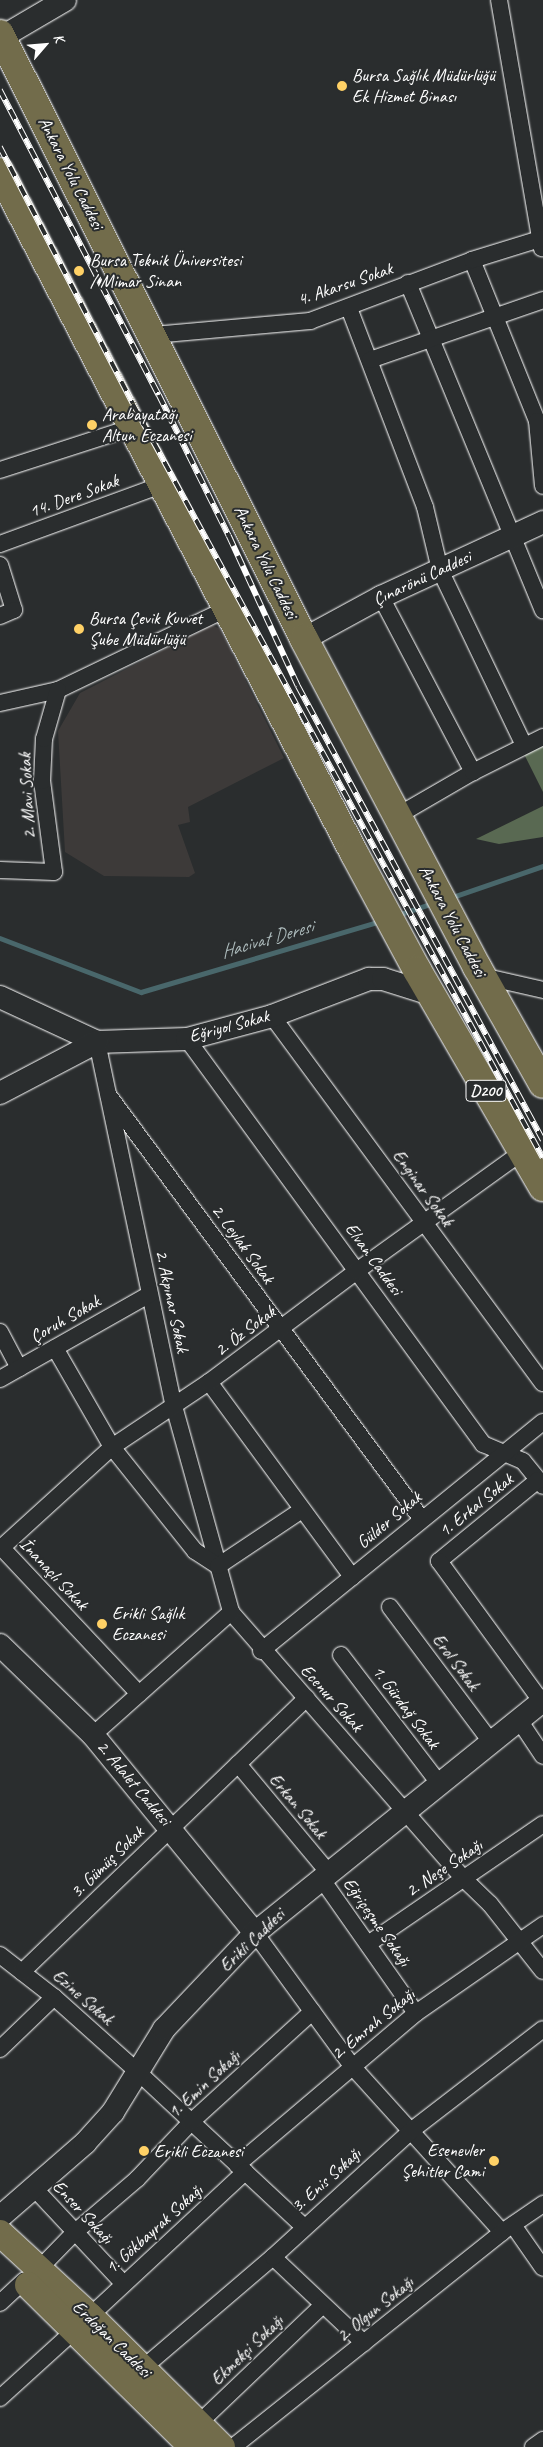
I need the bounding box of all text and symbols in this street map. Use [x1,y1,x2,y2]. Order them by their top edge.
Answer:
north arrow [20,20,70,70]
text: K [50,31,68,45]
place label: Bursa Sağlık Müdürlüğü Ek Hizmet Binası [352,65,495,108]
marker: Bursa Sağlık Müdürlüğü Ek Hizmet Binası [336,80,348,92]
street label: Ankara Yolu Caddesi [33,113,109,233]
place label: Bursa Teknik Üniversitesi / Mimar Sinan [90,250,241,292]
street label: 4. Akarsu Sokak [295,258,395,310]
marker: Bursa Teknik Üniversitesi / Mimar Sinan [72,264,86,278]
place label: Arabayatağı Altun Eczanesi [102,404,192,446]
marker: Arabayatağı Altun Eczanesi [86,419,98,431]
street label: 14. Dere Sokak [27,470,121,522]
street label: Ankara Yolu Caddesi [229,502,303,622]
street label: Çınarönü Caddesi [369,546,475,610]
place label: Bursa Çevik Kuvvet Şube Müdürlüğü [89,608,202,650]
marker: Bursa Çevik Kuvvet Şube Müdürlüğü [73,623,85,635]
street label: 2. Mavi Sokak [14,753,40,839]
street label: Ankara Yolu Caddesi [414,861,492,981]
water label: Hacivat Deresi [218,916,316,964]
street label: Eğriyol Sokak [187,1005,271,1047]
road number: D200 [465,1078,507,1104]
street label: Enginar Sokak [388,1146,458,1230]
street label: 2. Leylak Sokak [207,1200,279,1288]
street label: Elvan Caddesi [340,1218,408,1300]
street label: 2. Akpınar Sokak [151,1248,193,1354]
street label: Çoruh Sokak [27,1291,103,1347]
street label: 2. Öz Sokak [210,1301,280,1361]
street label: 1. Erkal Sokak [435,1469,517,1541]
street label: Gülder Sokak [352,1487,426,1553]
street label: İnanaçlı Sokak [15,1533,93,1615]
place label: Erikli Sağlık Eczanesi [112,1603,185,1646]
marker: Erikli Sağlık Eczanesi [96,1618,108,1630]
street label: Erol Sokak [428,1630,484,1694]
street label: Ecenur Sokak [296,1660,368,1736]
street label: 1. Gürdağ Sokak [368,1661,444,1753]
street label: 2. Adalet Caddesi [92,1736,176,1830]
street label: Erkan Sokak [265,1769,331,1843]
street label: 3. Gümüş Sokak [66,1822,148,1902]
street label: 2. Neşe Sokağı [402,1835,486,1901]
street label: Eğriçeşme Sokağı [339,1874,415,1970]
street label: Erikli Caddesi [215,1904,289,1976]
street label: Ezine Sokak [48,1965,118,2029]
street label: 2. Emrah Sokağı [327,1984,419,2064]
street label: 1. Emin Sokağı [164,2045,244,2123]
place label: Erikli Eczanesi [154,2140,244,2162]
place label: Esenevler Şehitler Cami [402,2140,484,2182]
street label: 3. Enis Sokağı [287,2143,365,2217]
marker: Erikli Eczanesi [138,2145,150,2157]
marker: Esenevler Şehitler Cami [488,2155,500,2167]
street label: Enser Sokağı [48,2176,118,2248]
street label: 1. Gökbayrak Sokağı [101,2180,207,2278]
street label: 2. Olgun Sokağı [332,2272,418,2346]
street label: Erdoğan Caddesi [68,2296,156,2382]
street label: Ekmekçi Sokağı [206,2310,288,2390]

